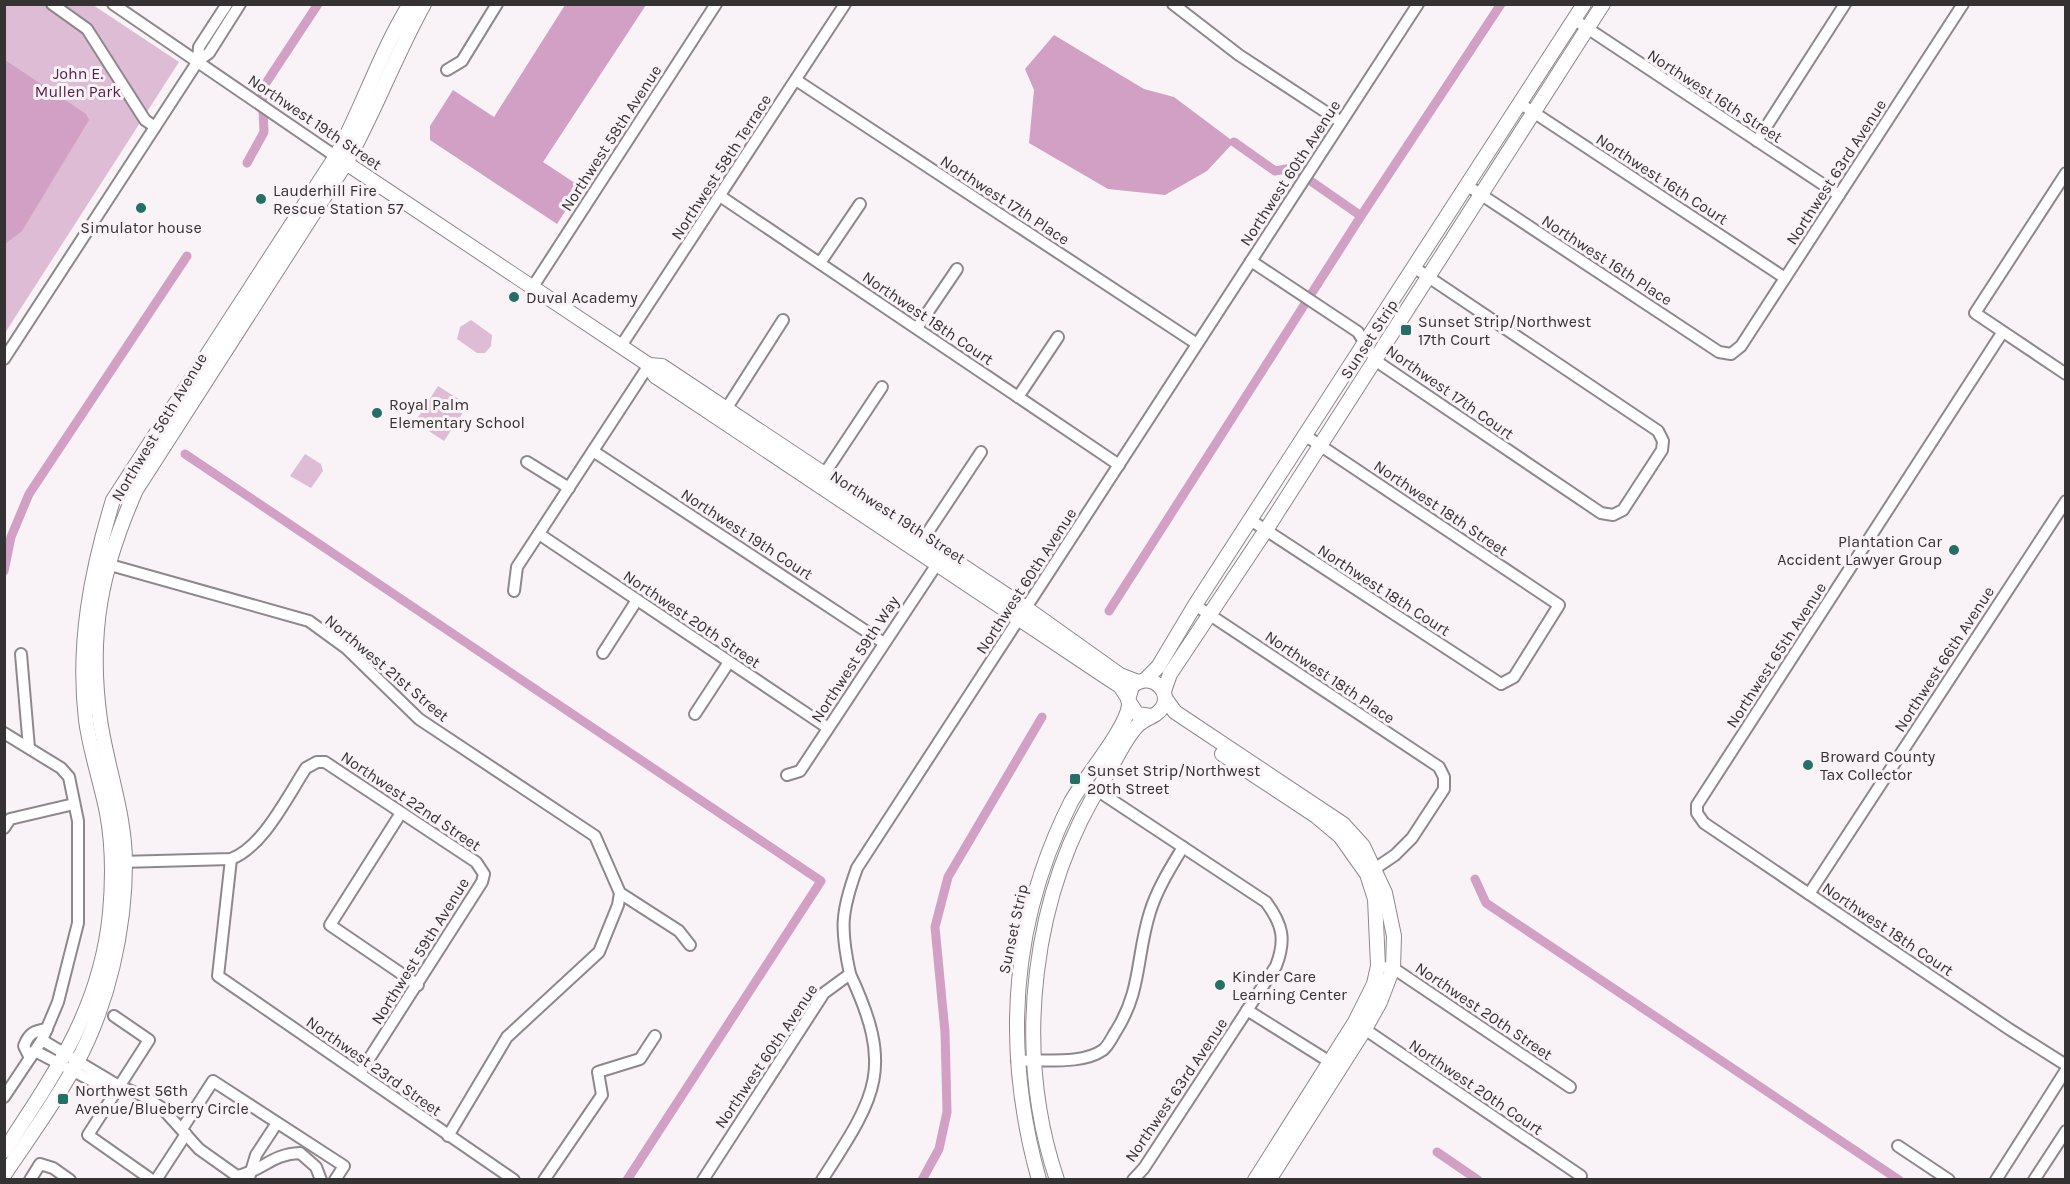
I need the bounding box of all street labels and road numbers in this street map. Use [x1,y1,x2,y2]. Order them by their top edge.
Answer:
street label: Northwest 16th Street [1644,45,1786,147]
street label: Northwest 58th Avenue [557,61,665,215]
street label: Northwest 19th Street [245,70,385,174]
street label: Northwest 58th Terrace [667,91,775,243]
street label: Northwest 63rd Avenue [1782,96,1890,248]
street label: Northwest 60th Avenue [1236,97,1344,249]
street label: Northwest 16th Court [1593,129,1731,229]
street label: Northwest 17th Place [937,151,1073,249]
street label: Northwest 16th Place [1538,211,1676,309]
street label: Northwest 18th Court [859,267,997,369]
street label: Sunset Strip [1336,296,1402,382]
street label: Northwest 17th Court [1383,341,1517,443]
street label: Northwest 56th Avenue [107,349,211,505]
street label: Northwest 18th Street [1370,456,1512,560]
street label: Northwest 19th Street [827,466,969,568]
street label: Northwest 19th Court [678,484,816,584]
street label: Northwest 60th Avenue [972,505,1080,657]
street label: Northwest 18th Court [1314,540,1454,640]
street label: Northwest 20th Street [620,566,764,672]
street label: Northwest 65th Avenue [1722,579,1830,731]
street label: Northwest 66th Avenue [1890,583,1998,735]
street label: Northwest 59th Way [807,592,903,726]
street label: Northwest 21st Street [321,611,453,725]
street label: Northwest 18th Place [1262,627,1398,727]
street label: Northwest 22nd Street [337,747,485,855]
street label: Northwest 59th Avenue [367,874,473,1028]
street label: Northwest 18th Court [1819,878,1957,980]
street label: Sunset Strip [994,882,1032,976]
street label: Northwest 20th Street [1412,958,1556,1064]
street label: Northwest 60th Avenue [711,980,821,1132]
street label: Northwest 23rd Street [303,1012,445,1120]
street label: Northwest 63rd Avenue [1121,1014,1231,1166]
street label: Northwest 20th Court [1405,1035,1547,1139]

